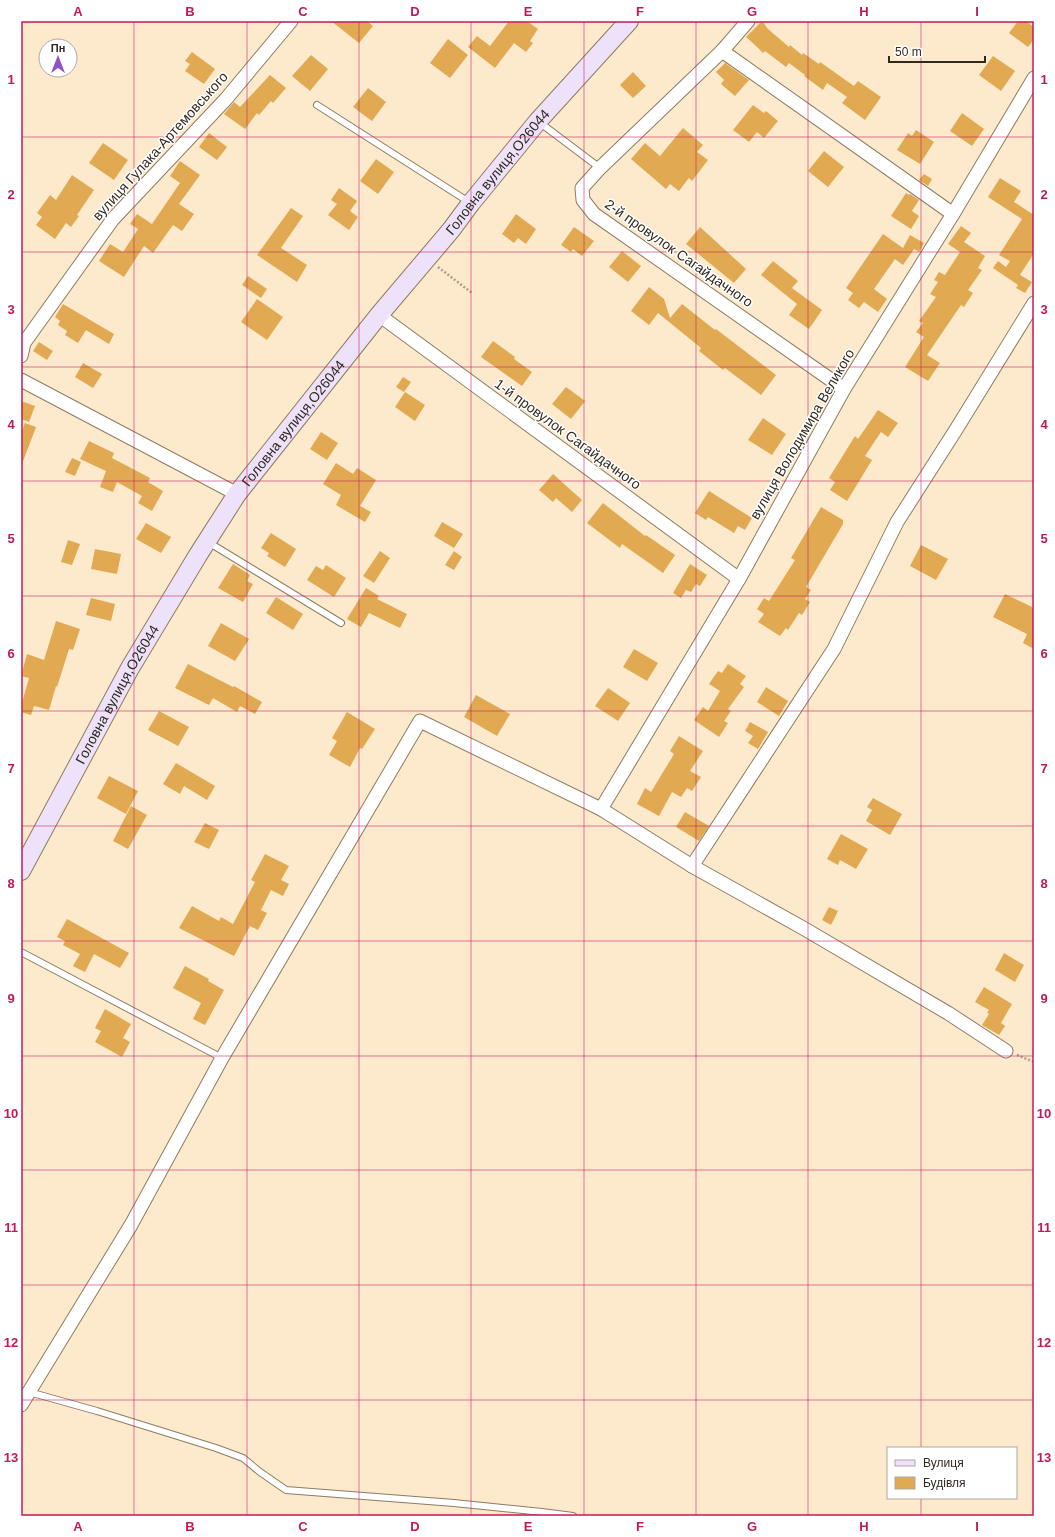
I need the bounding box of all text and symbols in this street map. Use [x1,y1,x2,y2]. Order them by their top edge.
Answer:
text: A [73,4,83,19]
text: B [185,4,195,19]
text: C [298,4,308,19]
text: D [410,4,420,19]
text: E [524,4,533,19]
text: F [636,4,644,19]
text: G [747,4,757,19]
text: H [859,4,869,19]
text: I [975,4,979,19]
north arrow [38,38,78,78]
scale bar [889,38,985,64]
text: Пн [51,42,65,54]
text: 50 m [895,45,922,59]
street label: вулиця Гулака-Артемовського [89,68,231,223]
text: 1 [7,72,15,87]
text: 1 [1040,72,1048,87]
street label: Головна вулиця,О26044 [442,106,553,238]
text: 2 [7,187,15,202]
text: 2 [1040,187,1048,202]
street label: 2-й провулок Сагайдачного [602,196,756,310]
text: 3 [7,302,15,317]
text: 3 [1040,302,1048,317]
street label: вулиця Володимира Великого [747,346,858,522]
street label: Головна вулиця,О26044 [238,357,348,489]
street label: 1-й провулок Сагайдачного [492,376,644,493]
text: 4 [7,417,15,432]
text: 4 [1040,417,1048,432]
text: 5 [7,531,15,546]
text: 5 [1040,531,1048,546]
street label: Головна вулиця,О26044 [72,622,162,767]
text: 6 [7,646,15,661]
text: 6 [1040,646,1048,661]
text: 7 [7,761,15,776]
text: 7 [1040,761,1048,776]
text: 8 [7,876,15,891]
text: 8 [1040,876,1048,891]
text: 9 [7,991,15,1006]
text: 9 [1040,991,1048,1006]
text: 10 [4,1106,18,1121]
text: 10 [1037,1106,1051,1121]
text: 11 [4,1220,18,1235]
text: 11 [1037,1220,1051,1235]
text: 12 [4,1335,18,1350]
text: 12 [1037,1335,1051,1350]
legend [887,1447,1017,1499]
text: 13 [4,1450,18,1465]
text: 13 [1037,1450,1051,1465]
text: Вулиця [923,1456,964,1470]
text: Будівля [923,1476,965,1490]
text: A [73,1519,83,1534]
text: B [185,1519,195,1534]
text: C [298,1519,308,1534]
text: D [410,1519,420,1534]
text: E [524,1519,533,1534]
text: F [636,1519,644,1534]
text: G [747,1519,757,1534]
text: H [859,1519,869,1534]
text: I [975,1519,979,1534]

